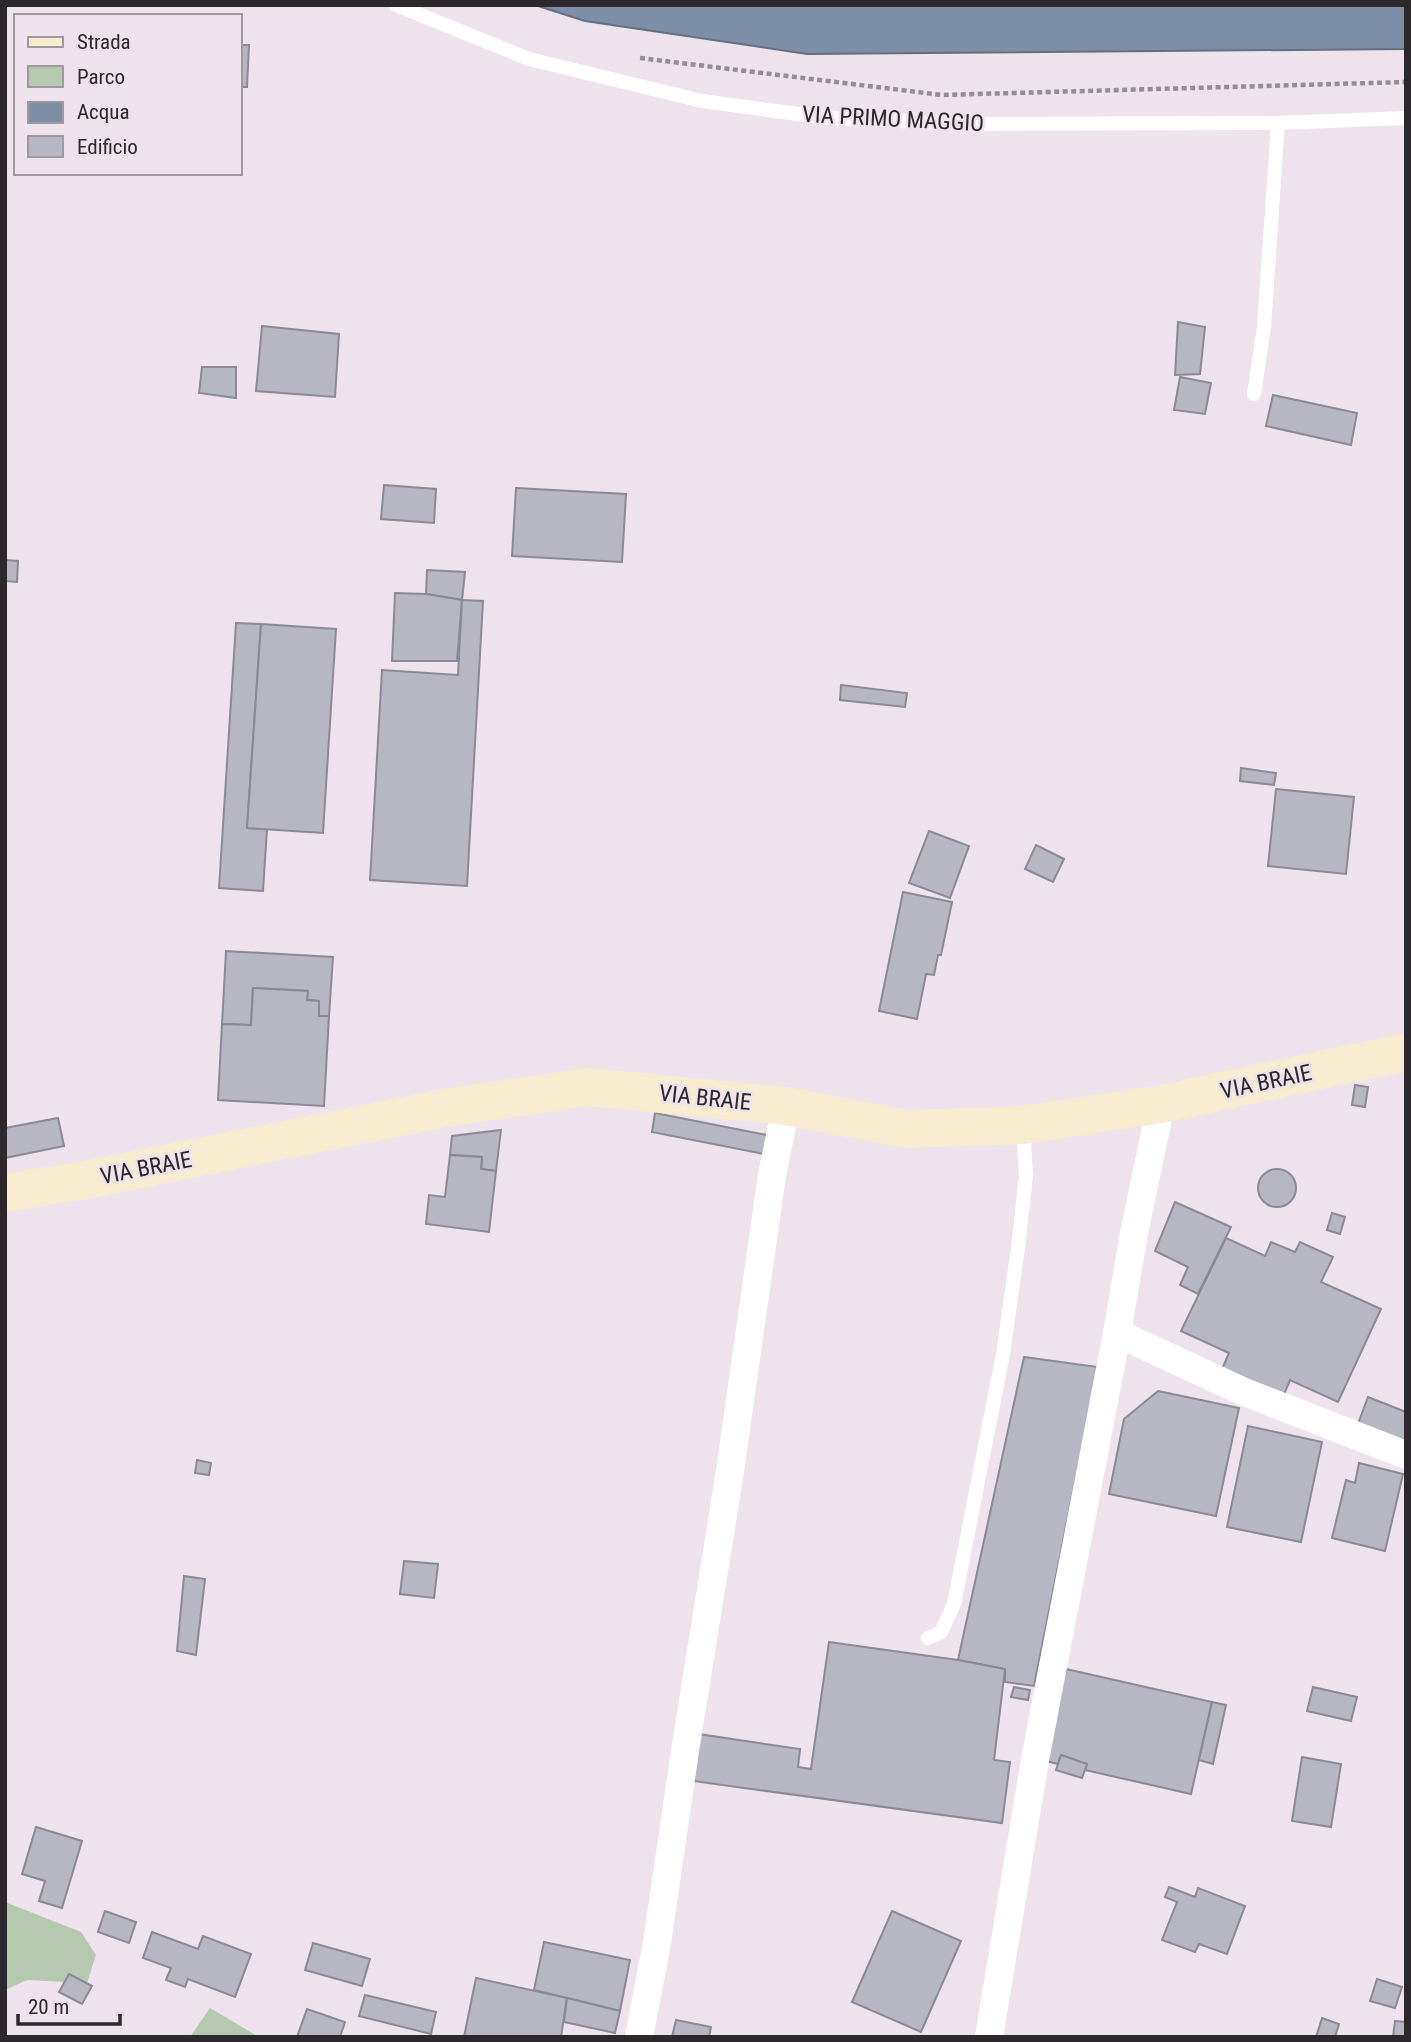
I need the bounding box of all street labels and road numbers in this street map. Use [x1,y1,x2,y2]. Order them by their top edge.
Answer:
street label: VIA PRIMO MAGGIO [801,101,985,137]
street label: VIA BRAIE [1218,1059,1314,1105]
street label: VIA BRAIE [658,1080,752,1116]
street label: VIA BRAIE [98,1146,194,1190]

